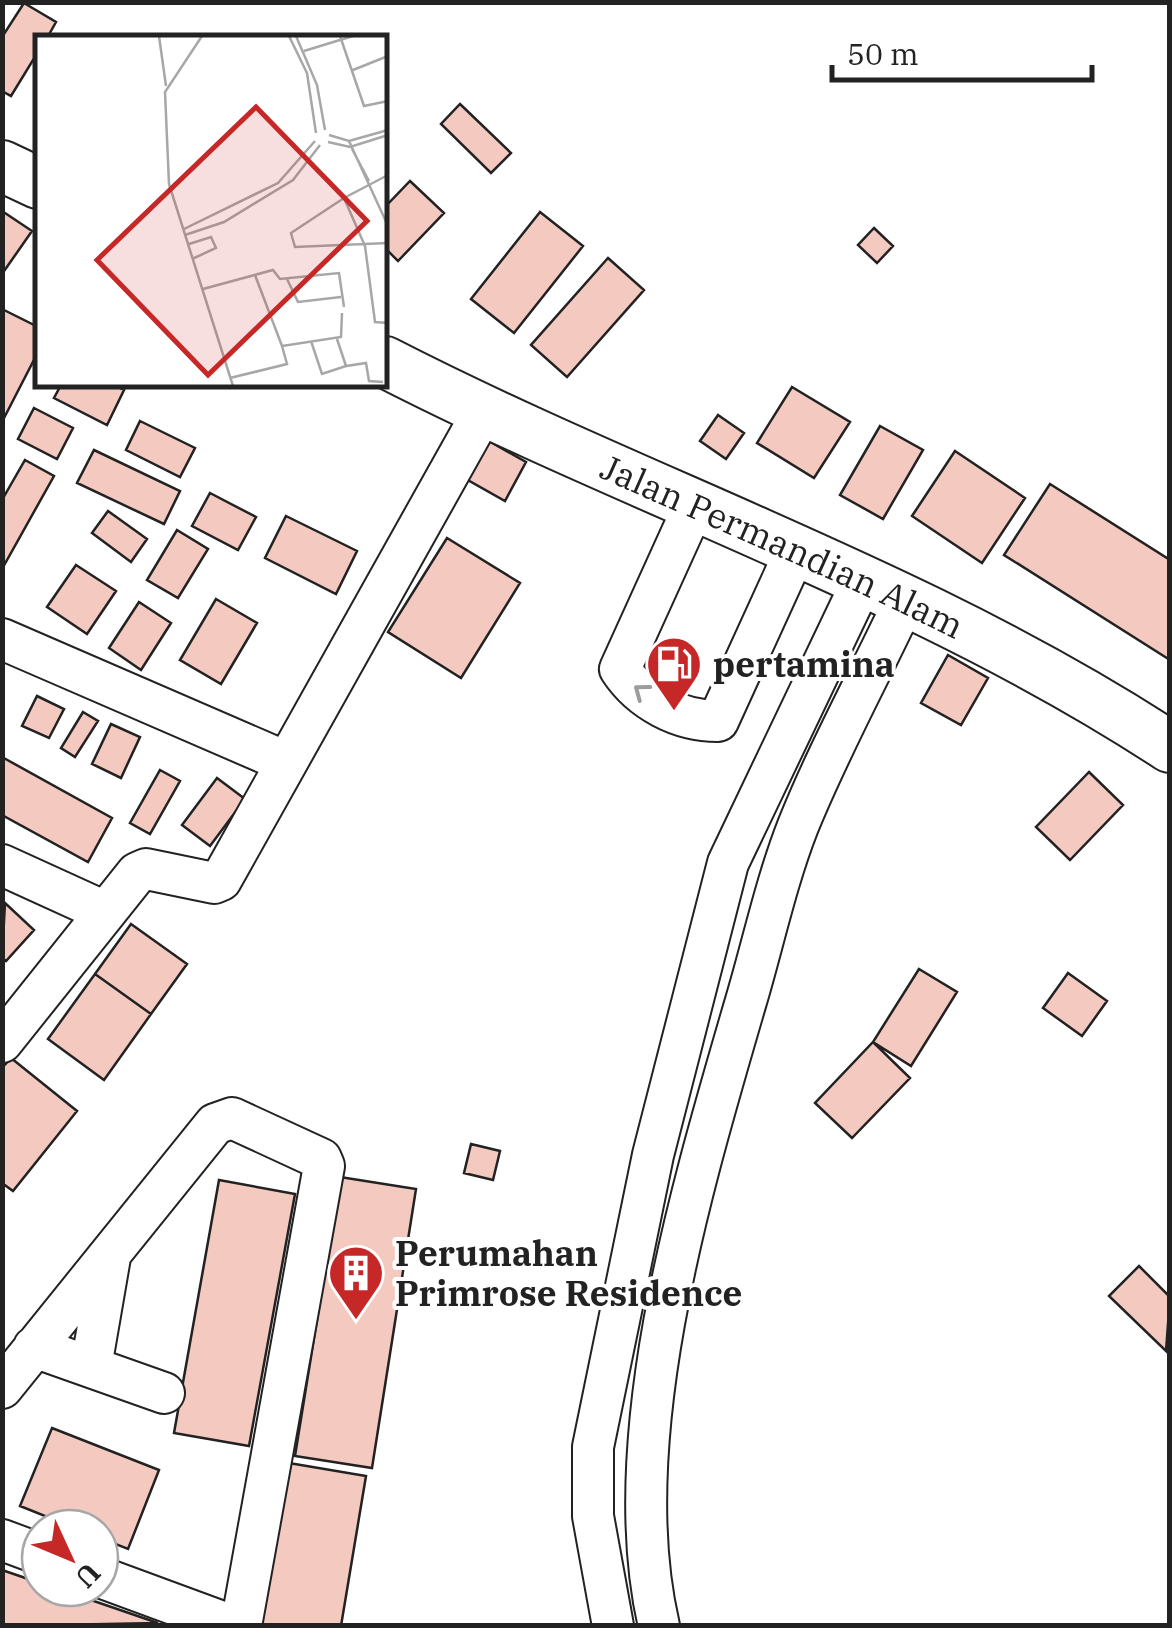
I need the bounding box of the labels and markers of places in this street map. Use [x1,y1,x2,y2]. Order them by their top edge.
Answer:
fuel station icon: pertamina [644,634,704,713]
place label: pertamina [713,641,895,687]
place label: Perumahan Primrose Residence [395,1230,742,1316]
building icon: Perumahan Primrose Residence [326,1243,386,1322]

